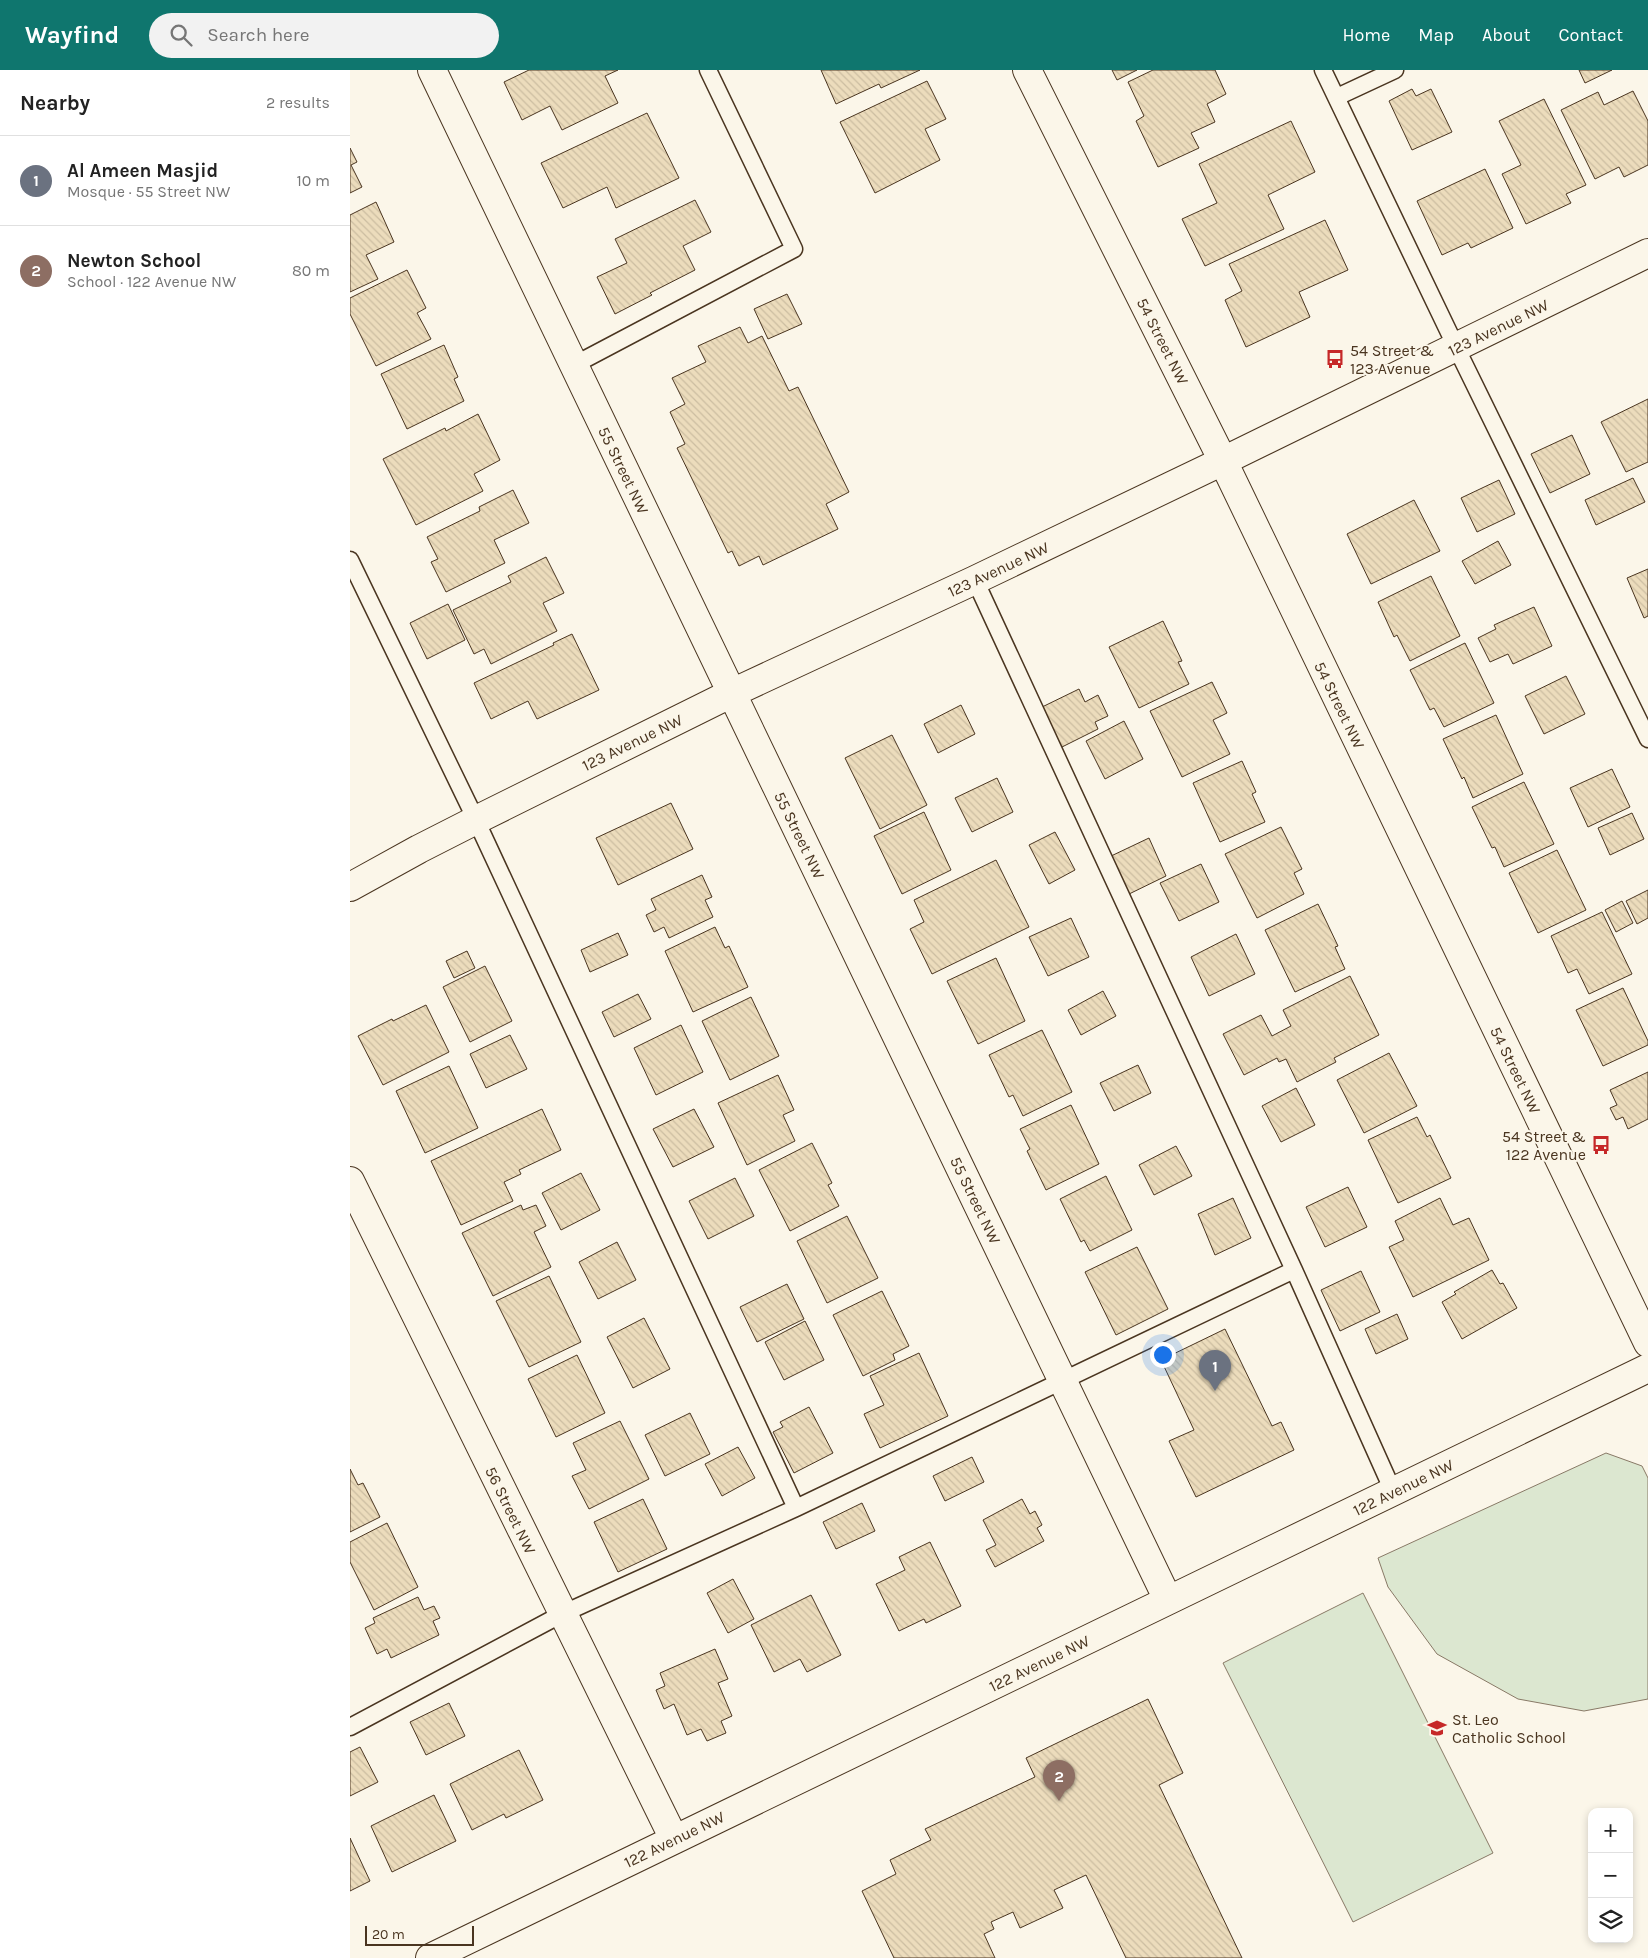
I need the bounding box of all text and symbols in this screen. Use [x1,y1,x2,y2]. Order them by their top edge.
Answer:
search box [149,13,499,58]
text: Wayfind [25,21,119,49]
icon: search [167,21,195,49]
text: Search here [207,24,309,46]
text: Home [1342,24,1390,46]
text: Map [1418,24,1454,46]
text: About [1482,24,1531,46]
text: Contact [1559,24,1623,46]
text: Nearby [20,91,90,115]
text: 2 results [266,93,330,112]
text: Al Ameen Masjid [67,160,218,182]
text: 1 [33,171,39,190]
text: 10 m [296,171,330,190]
text: Mosque · 55 Street NW [67,182,230,201]
text: Newton School [67,250,201,272]
text: 2 [31,261,41,280]
text: 80 m [292,261,330,280]
text: School · 122 Avenue NW [67,272,236,291]
street label: 54 Street NW [1133,295,1193,388]
street label: 123 Avenue NW [1445,295,1552,360]
place label: 54 Street & 123 Avenue [1350,341,1434,378]
bus stop icon: 54 Street & 123 Avenue [1324,348,1346,370]
street label: 55 Street NW [594,423,653,518]
street label: 123 Avenue NW [945,537,1052,601]
street label: 54 Street NW [1310,658,1369,753]
street label: 123 Avenue NW [579,710,686,775]
street label: 55 Street NW [770,788,829,883]
street label: 54 Street NW [1486,1023,1545,1118]
place label: 54 Street & 122 Avenue [1502,1127,1586,1164]
bus stop icon: 54 Street & 122 Avenue [1590,1134,1612,1156]
street label: 55 Street NW [946,1153,1005,1248]
your location [1150,1342,1176,1368]
pin: 1 [1199,1350,1231,1391]
street label: 122 Avenue NW [1350,1455,1457,1520]
street label: 56 Street NW [481,1463,540,1558]
street label: 122 Avenue NW [986,1631,1093,1696]
place label: St. Leo Catholic School [1452,1710,1566,1747]
school or university icon: St. Leo Catholic School [1426,1717,1448,1739]
pin: 2 [1043,1760,1075,1801]
street label: 122 Avenue NW [621,1807,728,1872]
map controls [1588,1808,1633,1943]
button: + [1588,1808,1633,1853]
button: − [1588,1853,1633,1898]
button: layers [1588,1898,1633,1943]
scale bar [365,1923,474,1946]
text: 20 m [372,1926,405,1943]

